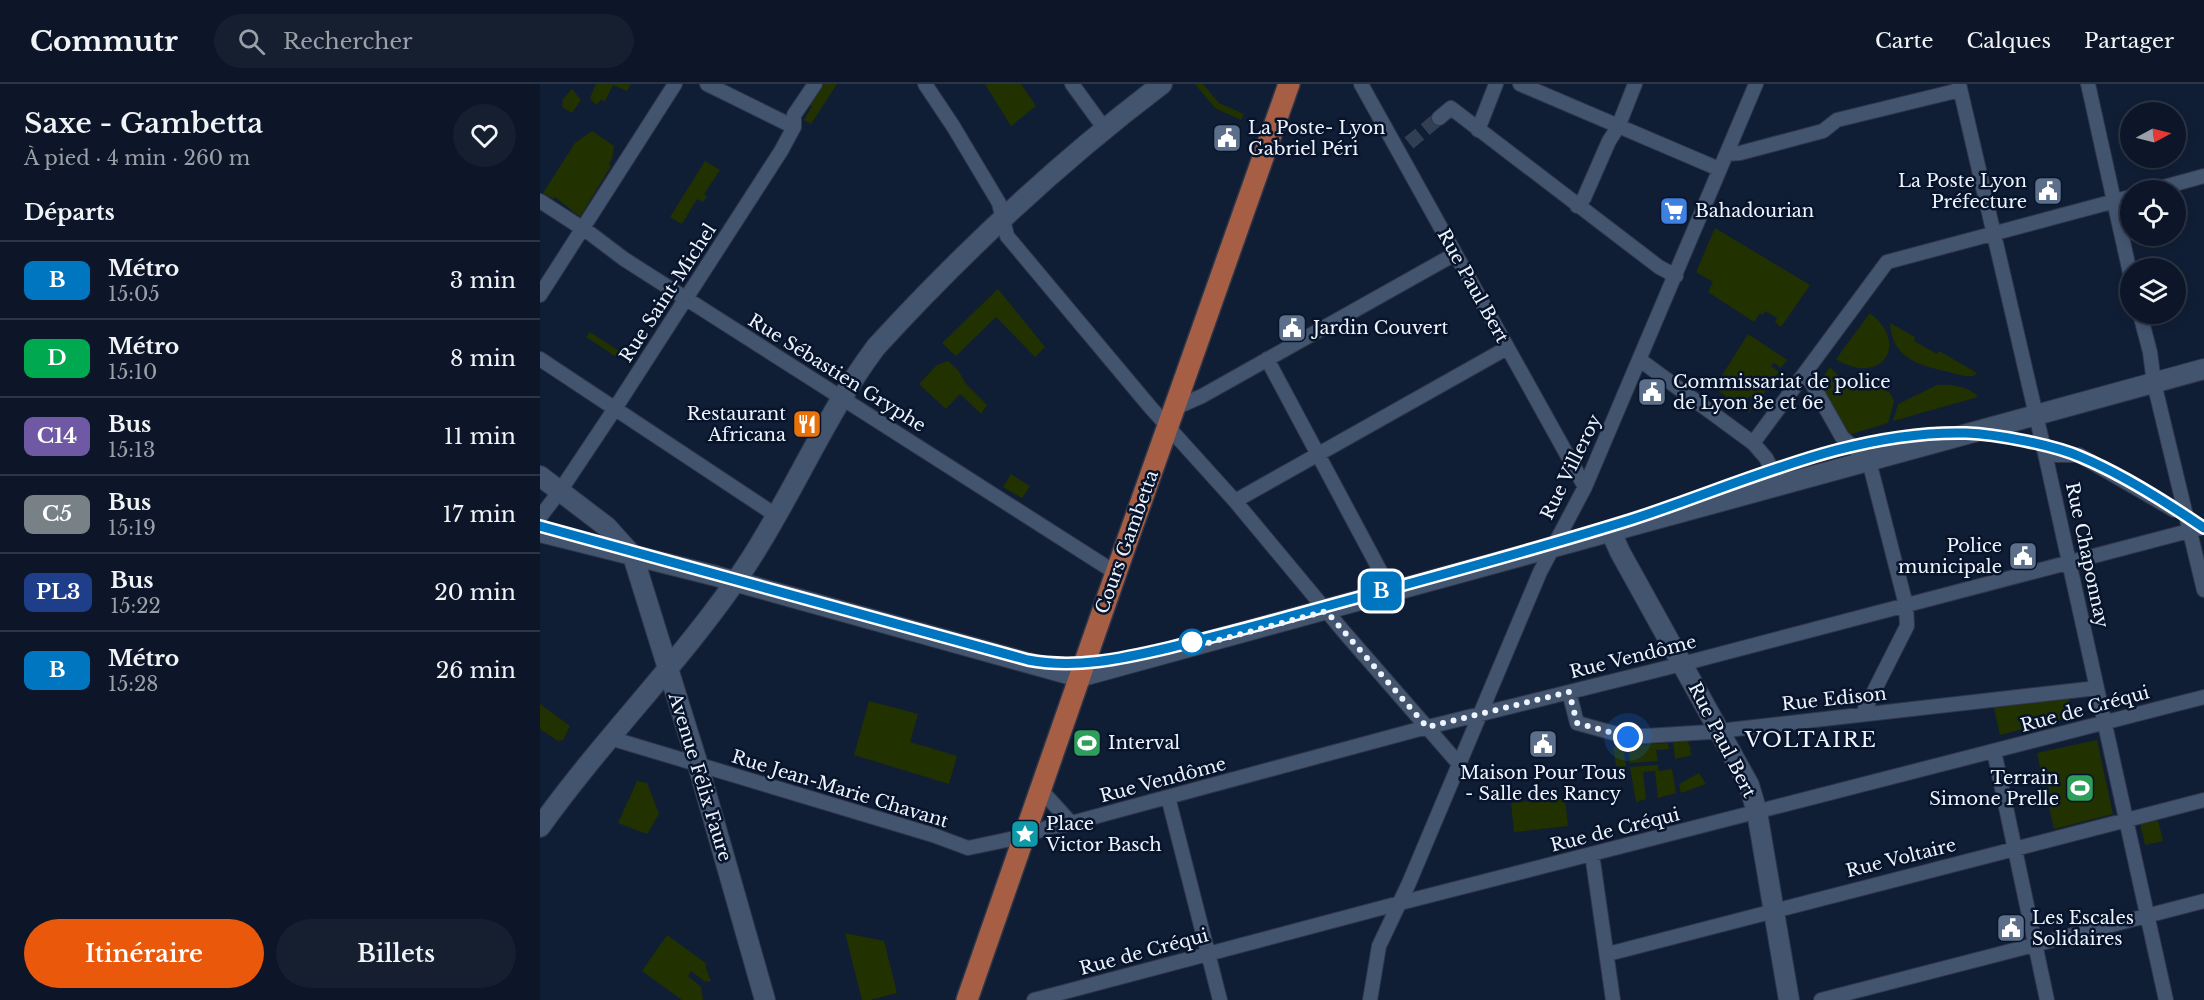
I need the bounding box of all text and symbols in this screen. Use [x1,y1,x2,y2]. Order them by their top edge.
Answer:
search box [214,14,634,68]
text: Commutr [30,24,178,59]
icon: search [235,25,268,58]
text: Rechercher [283,28,413,55]
text: Carte [1875,28,1933,54]
text: Calques [1966,28,2051,54]
text: Partager [2084,28,2174,54]
north arrow [2120,102,2186,168]
map controls [2120,102,2186,324]
button: heart [453,104,516,167]
text: Saxe - Gambetta [24,106,263,141]
place label: La Poste- Lyon Gabriel Péri [1248,117,1385,160]
public building icon: La Poste- Lyon Gabriel Péri [1211,122,1243,154]
text: À pied · 4 min · 260 m [24,146,250,170]
place label: La Poste Lyon Préfecture [1898,170,2027,213]
public building icon: La Poste Lyon Préfecture [2032,175,2064,207]
button: locate [2120,180,2186,246]
supermarket icon: Bahadourian [1658,195,1690,227]
text: Départs [24,199,115,226]
place label: Bahadourian [1695,200,1814,222]
street label: Rue Saint-Michel [615,219,721,366]
street label: Rue Paul Bert [1433,225,1513,347]
text: Métro [108,255,179,282]
button: layers [2120,258,2186,324]
text: B [49,267,65,293]
text: 3 min [450,267,516,294]
text: 15:05 [108,282,160,306]
street label: Rue Sébastien Gryphe [744,309,930,437]
public building icon: Jardin Couvert [1276,312,1308,344]
place label: Jardin Couvert [1311,317,1448,339]
text: Métro [108,333,179,360]
text: D [47,345,67,371]
text: 8 min [450,345,516,372]
text: 15:10 [108,360,157,384]
place label: Commissariat de police de Lyon 3e et 6e [1673,371,1891,414]
public building icon: Commissariat de police de Lyon 3e et 6e [1636,376,1668,408]
place label: Restaurant Africana [687,403,786,446]
restaurant icon: Restaurant Africana [791,408,823,440]
street label: Rue Villeroy [1536,410,1606,523]
text: Bus [108,411,151,438]
text: C14 [37,423,77,449]
text: 11 min [444,423,516,450]
text: 15:13 [108,438,155,462]
street label: Cours Gambetta [1091,467,1163,617]
street label: Rue Chaponnay [2061,480,2113,630]
text: Bus [108,489,151,516]
text: C5 [42,501,72,527]
text: 17 min [443,501,516,528]
text: 15:19 [108,516,156,540]
place label: Police municipale [1898,535,2002,578]
public building icon: Police municipale [2007,540,2039,572]
text: Bus [110,567,154,594]
line badge: B [1362,572,1400,610]
text: B [1373,578,1389,604]
text: PL3 [36,579,80,605]
text: 20 min [434,579,516,606]
text: 15:22 [110,594,161,618]
unlabelled marker [1179,629,1205,655]
street label: Rue Vendôme [1567,631,1699,683]
text: Métro [108,645,179,672]
text: B [49,657,65,683]
text: 26 min [436,657,516,684]
text: 15:28 [108,672,158,696]
street label: Rue Paul Bert [1683,679,1761,801]
street label: Rue de Créqui [2018,681,2152,737]
street label: Rue Edison [1780,683,1888,715]
street label: Avenue Félix Faure [664,689,736,864]
your location [1613,722,1643,752]
sports icon: Interval [1071,727,1103,759]
district label: VOLTAIRE [1744,727,1877,753]
public building icon: Maison Pour Tous - Salle des Rancy [1527,728,1559,760]
place label: Interval [1108,732,1180,754]
street label: Rue Jean-Marie Chavant [729,746,951,833]
street label: Rue Vendôme [1097,753,1229,807]
place label: Maison Pour Tous - Salle des Rancy [1460,762,1626,805]
place label: Terrain Simone Prelle [1929,767,2059,810]
sports icon: Terrain Simone Prelle [2064,772,2096,804]
street label: Rue de Créqui [1548,803,1682,857]
place label: Place Victor Basch [1045,813,1162,856]
place icon: Place Victor Basch [1009,818,1041,850]
street label: Rue Voltaire [1844,834,1958,882]
place label: Les Escales Solidaires [2032,907,2134,950]
public building icon: Les Escales Solidaires [1995,912,2027,944]
button: Itinéraire [24,919,264,988]
button: Billets [276,919,516,988]
street label: Rue de Créqui [1077,924,1211,980]

